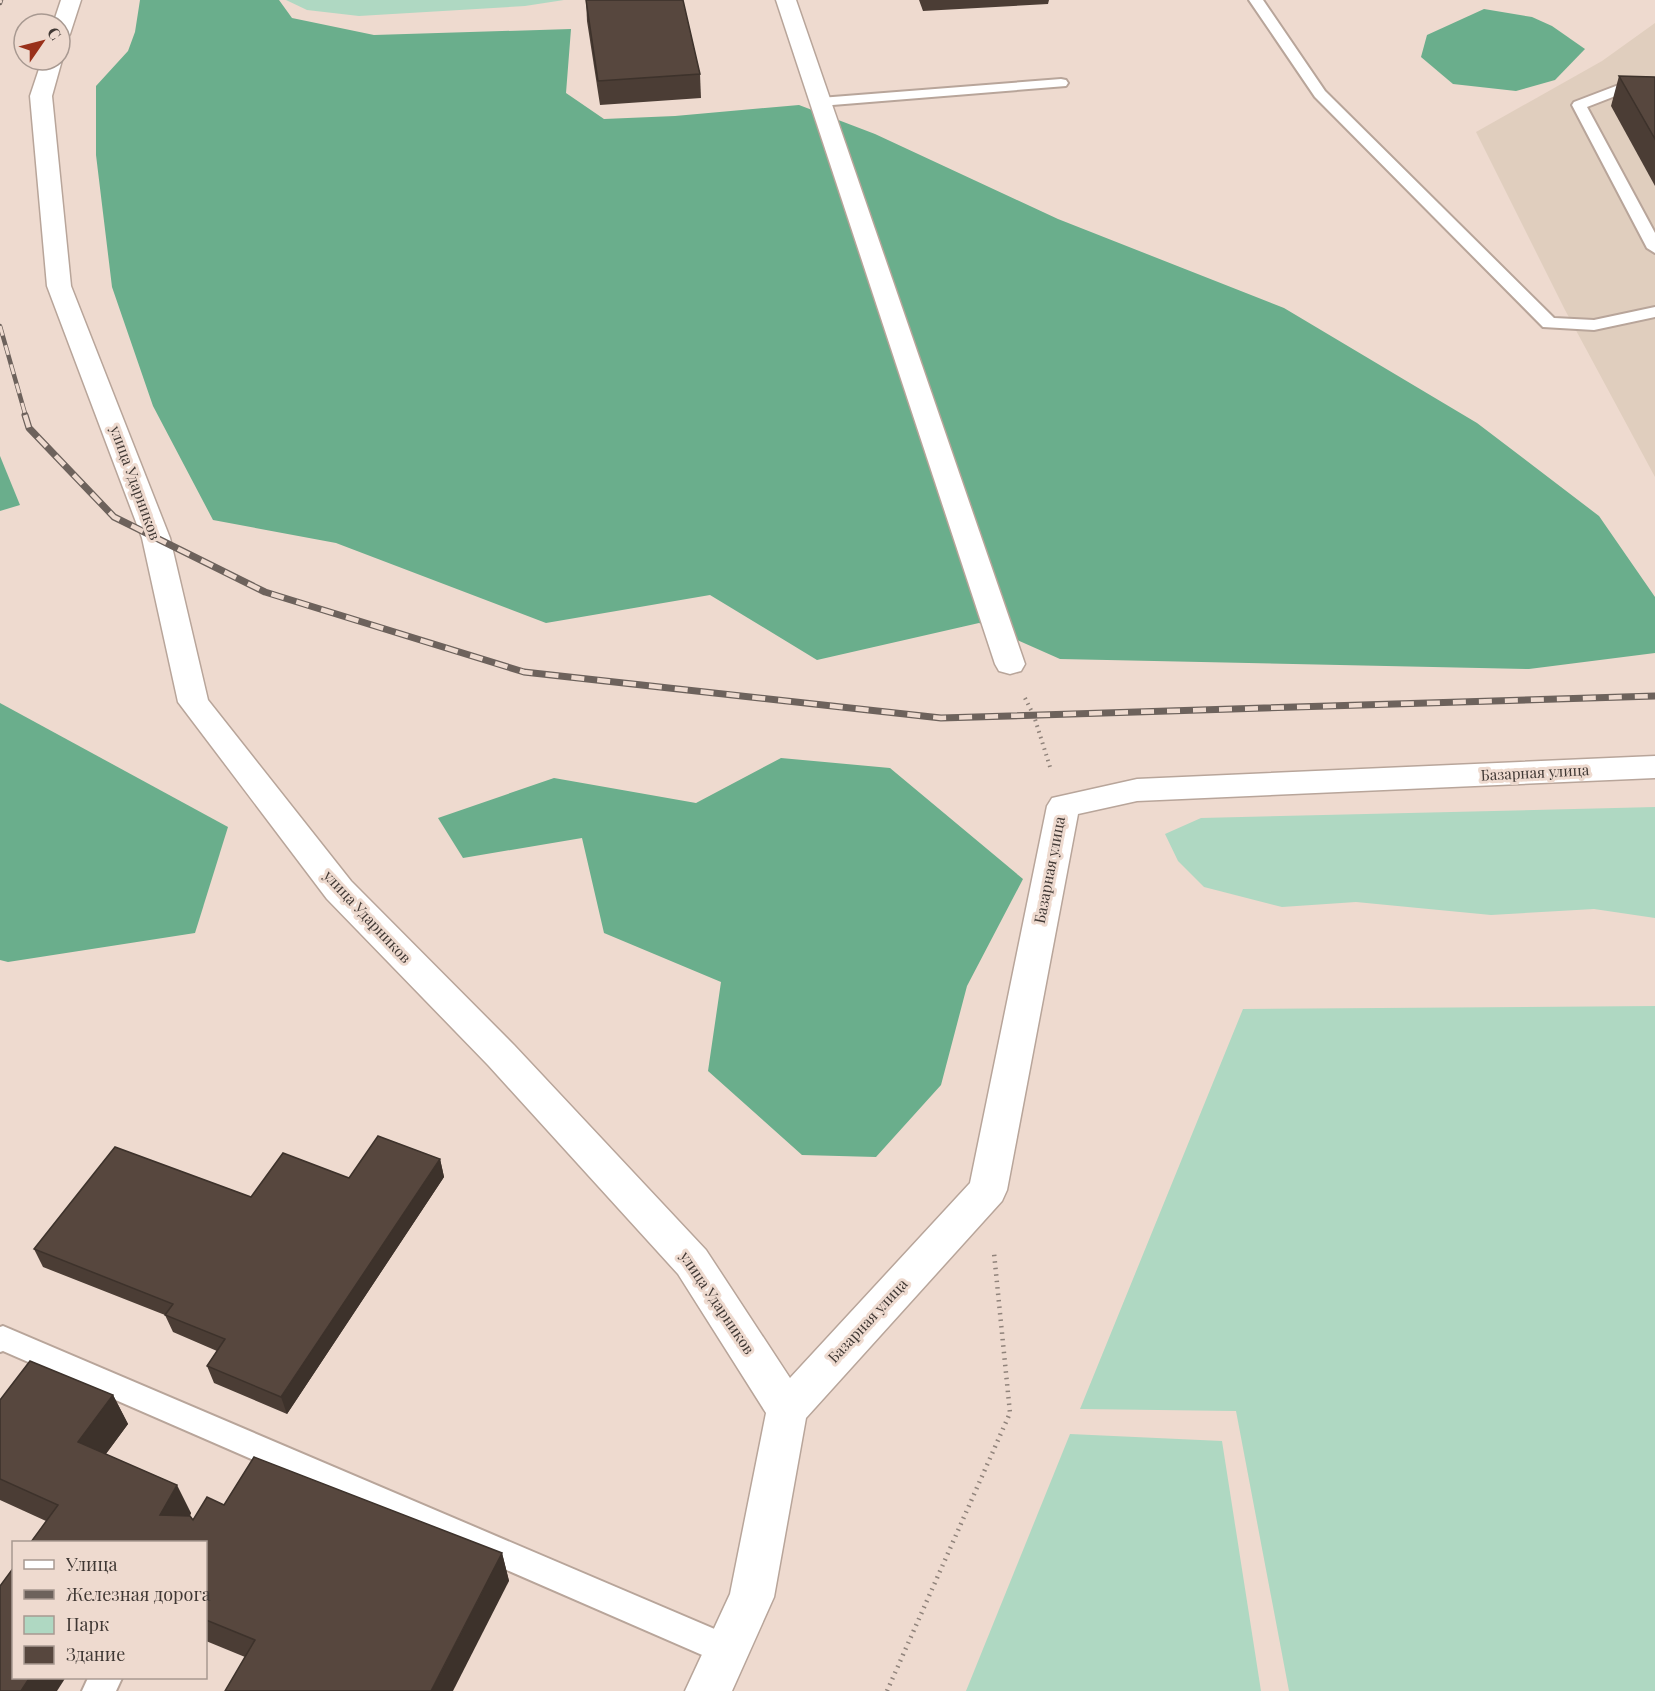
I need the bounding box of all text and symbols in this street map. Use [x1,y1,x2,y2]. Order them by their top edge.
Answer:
north arrow [12,12,72,72]
text: С [43,22,67,44]
street label: улица Ударников [106,422,166,543]
street label: Базарная улица [1480,759,1590,785]
street label: Базарная улица [1029,814,1069,925]
street label: улица Ударников [319,865,416,967]
street label: улица Ударников [675,1246,760,1358]
street label: Базарная улица [823,1273,912,1367]
legend [12,1541,207,1679]
text: Улица [65,1552,117,1576]
text: Железная дорога [66,1582,211,1606]
text: Парк [66,1612,109,1636]
text: Здание [66,1642,125,1666]

